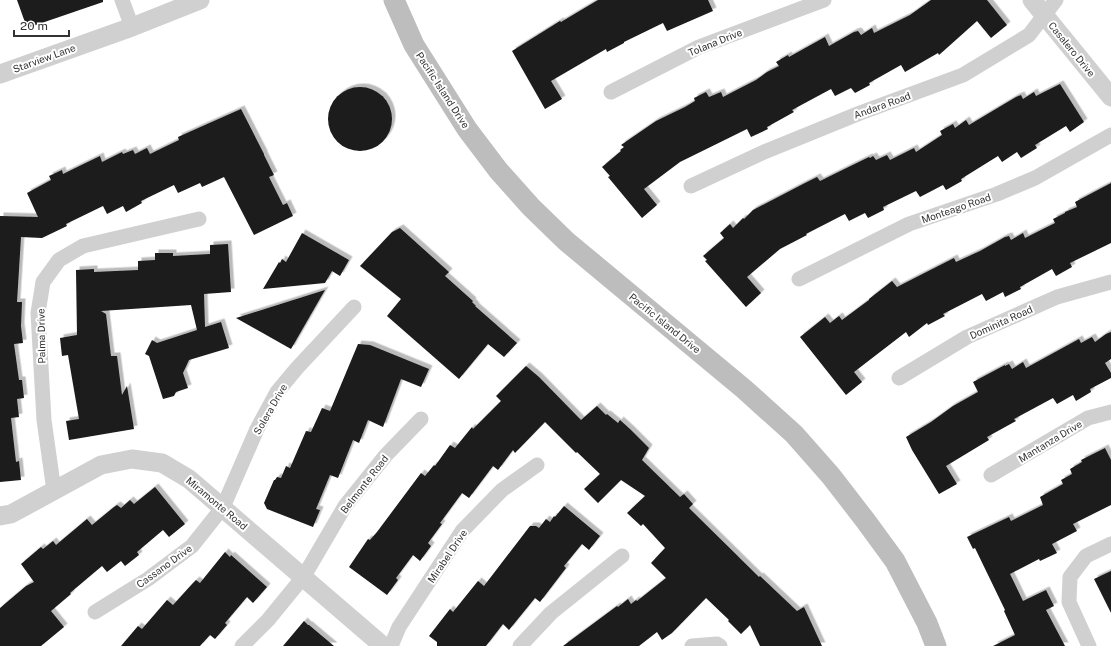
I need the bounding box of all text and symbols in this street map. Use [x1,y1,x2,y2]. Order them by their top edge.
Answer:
scale bar [14,12,69,38]
text: 20 m [20,19,48,33]
street label: Casalero Drive [1046,19,1098,79]
street label: Tolana Drive [686,26,744,58]
street label: Starview Lane [11,41,77,75]
street label: Pacific Island Drive [414,50,472,131]
street label: Andara Road [852,89,912,121]
street label: Monteago Road [920,190,992,226]
street label: Pacific Island Drive [627,291,703,356]
street label: Dominita Road [968,303,1034,341]
street label: Palma Drive [35,308,47,364]
street label: Solera Drive [251,381,289,436]
street label: Mantanza Drive [1016,417,1084,465]
street label: Belmonte Road [338,452,391,516]
street label: Miramonte Road [184,474,250,532]
street label: Mirabel Drive [425,527,469,585]
street label: Cassano Drive [134,542,194,590]

